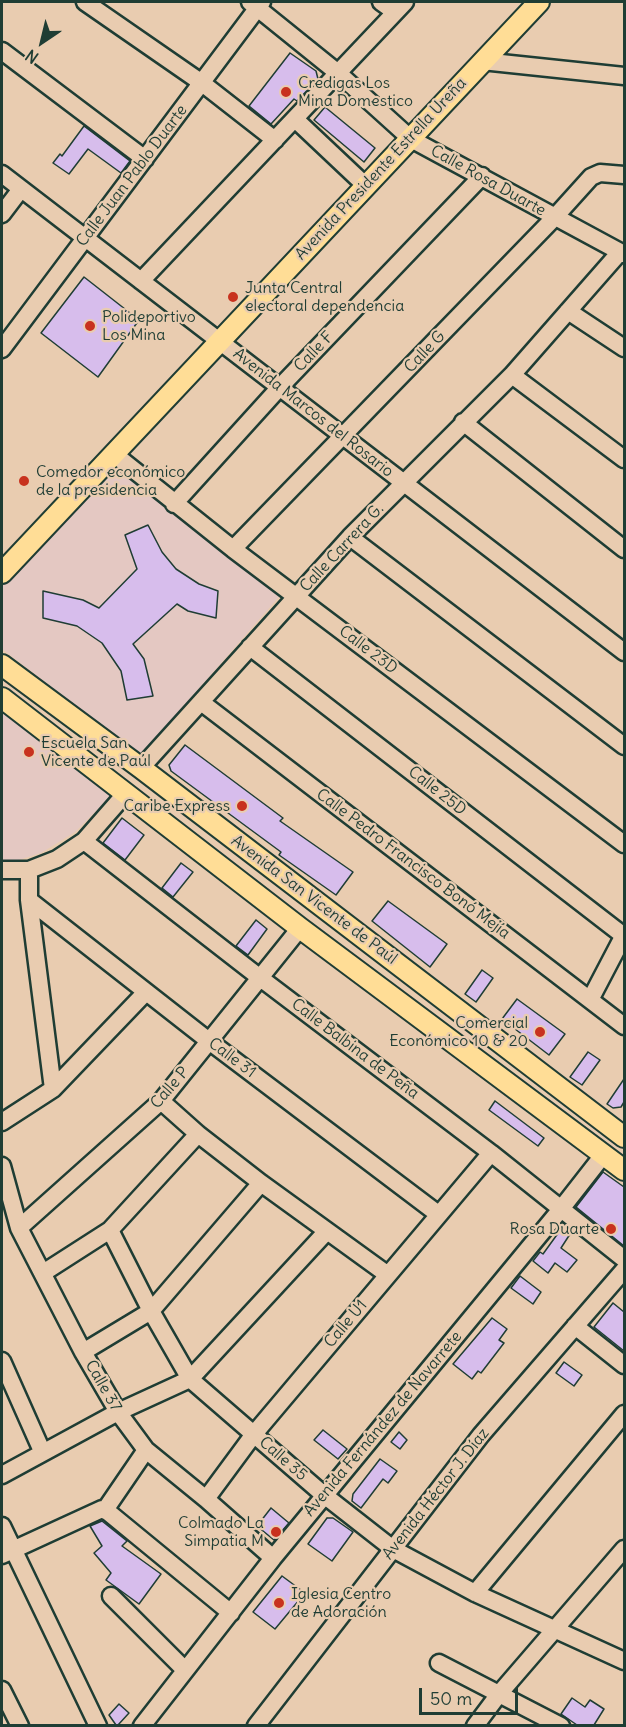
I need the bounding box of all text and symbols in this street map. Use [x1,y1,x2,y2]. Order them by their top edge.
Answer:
north arrow [12,12,72,72]
text: N [21,45,42,68]
place label: Credigas Los Mina Domestico [298,73,413,111]
street label: Avenida Presidente Estrella Ureña [291,74,471,264]
marker: Credigas Los Mina Domestico [279,85,293,99]
street label: Calle Juan Pablo Duarte [72,101,192,251]
street label: Calle Rosa Duarte [427,141,549,221]
place label: Junta Central electoral dependencia [245,278,404,316]
marker: Junta Central electoral dependencia [226,290,240,304]
place label: Polideportivo Los Mina [102,307,196,345]
marker: Polideportivo Los Mina [83,319,97,333]
street label: Calle G [400,327,450,377]
street label: Calle F [290,328,338,376]
street label: Avenida Marcos del Rosario [229,344,397,482]
place label: Comedor económico de la presidencia [36,462,185,500]
marker: Comedor económico de la presidencia [17,474,31,488]
street label: Calle Carrera G. [296,500,388,596]
street label: Calle 23D [335,622,401,678]
place label: Escuela San Vicente de Paúl [41,733,151,771]
marker: Escuela San Vicente de Paúl [22,745,36,759]
street label: Calle 25D [404,762,470,820]
street label: Calle Pedro Francisco Bonó Mejía [312,785,514,943]
place label: Caribe Express [124,796,230,816]
marker: Caribe Express [235,799,249,813]
street label: Avenida San Vicente de Paúl [227,831,401,969]
street label: Calle Balbina de Peña [287,995,423,1103]
place label: Comercial Económico 10 & 20 [389,1013,528,1051]
marker: Comercial Económico 10 & 20 [533,1025,547,1039]
street label: Calle 31 [204,1034,260,1082]
street label: Calle P [147,1063,193,1113]
place label: Rosa Duarte [510,1219,599,1239]
marker: Rosa Duarte [604,1222,618,1236]
street label: Calle U1 [321,1296,371,1352]
street label: Avenida Fernández de Navarrete [300,1327,466,1521]
street label: Calle 37 [81,1357,125,1415]
street label: Avenida Héctor J. Díaz [379,1424,493,1564]
street label: Calle 35 [255,1433,311,1485]
place label: Colmado La Simpatia M [178,1513,264,1551]
marker: Colmado La Simpatia M [269,1525,283,1539]
place label: Iglesia Centro de Adoración [291,1584,391,1622]
marker: Iglesia Centro de Adoración [272,1596,286,1610]
scale bar [422,1676,521,1714]
text: 50 m [430,1687,472,1710]

